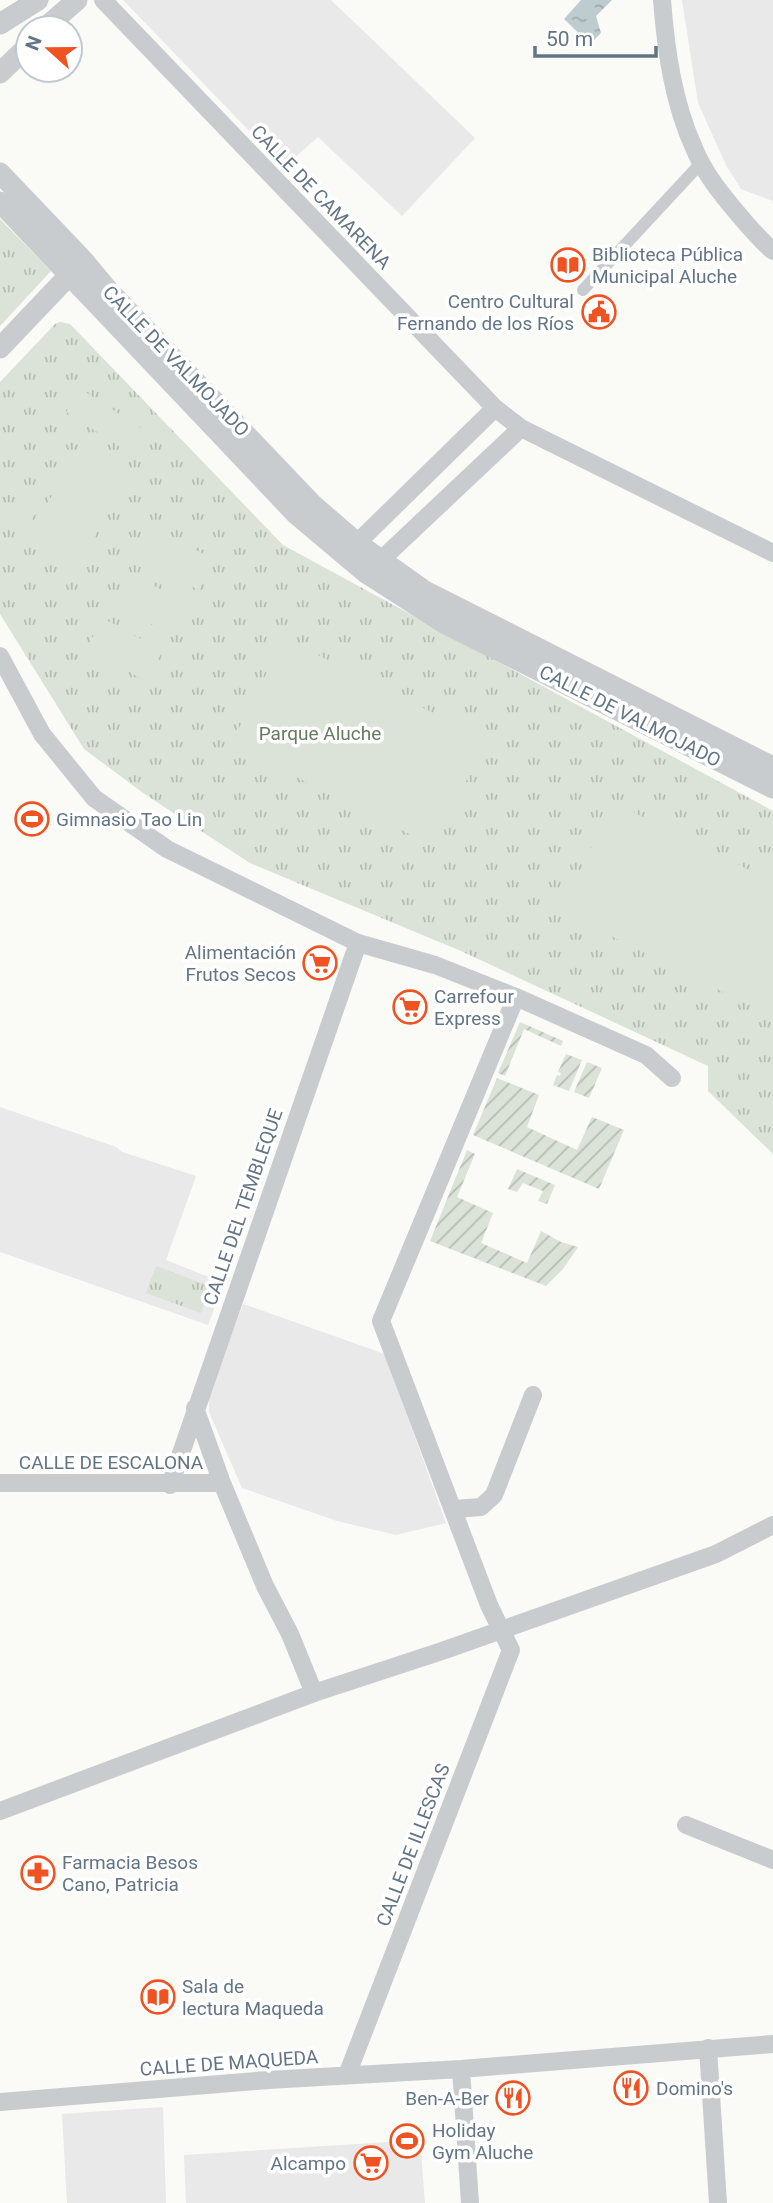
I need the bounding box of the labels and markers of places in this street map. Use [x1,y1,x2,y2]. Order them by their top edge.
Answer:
place label: Biblioteca Pública Municipal Aluche [592,243,743,288]
library icon: Biblioteca Pública Municipal Aluche [549,246,587,284]
place label: Centro Cultural Fernando de los Ríos [397,290,574,335]
public building icon: Centro Cultural Fernando de los Ríos [580,293,618,331]
sports icon: Gimnasio Tao Lin [13,800,51,838]
place label: Gimnasio Tao Lin [56,808,202,831]
place label: Alimentación Frutos Secos [185,941,296,986]
supermarket icon: Alimentación Frutos Secos [301,944,339,982]
place label: Carrefour Express [434,985,514,1030]
supermarket icon: Carrefour Express [391,988,429,1026]
place label: Farmacia Besos Cano, Patricia [62,1851,198,1896]
pharmacy icon: Farmacia Besos Cano, Patricia [19,1854,57,1892]
place label: Sala de lectura Maqueda [182,1975,324,2020]
library icon: Sala de lectura Maqueda [139,1978,177,2016]
restaurant icon: Domino's [612,2069,650,2107]
place label: Domino's [656,2077,733,2100]
restaurant icon: Ben-A-Ber [494,2079,532,2117]
place label: Ben-A-Ber [405,2087,490,2110]
place label: Holiday Gym Aluche [432,2119,533,2164]
sports icon: Holiday Gym Aluche [388,2122,426,2160]
supermarket icon: Alcampo [352,2144,390,2182]
place label: Alcampo [271,2152,346,2175]

